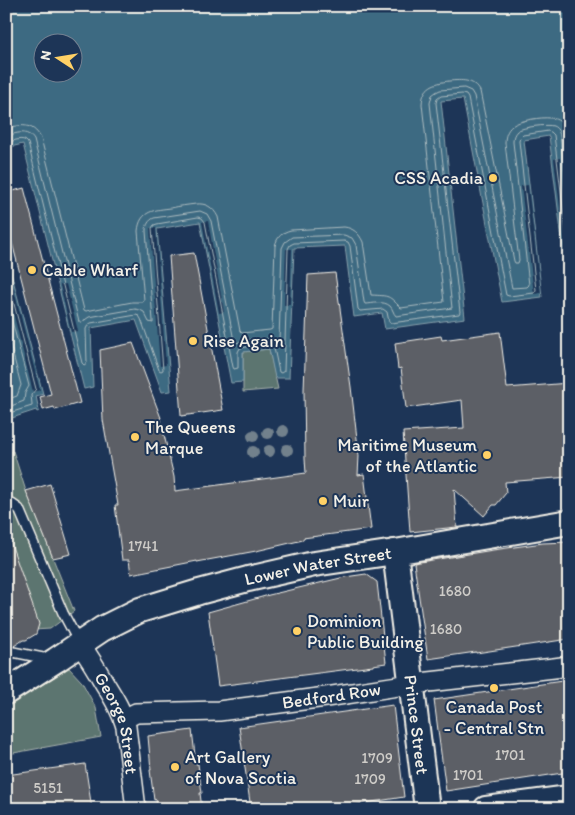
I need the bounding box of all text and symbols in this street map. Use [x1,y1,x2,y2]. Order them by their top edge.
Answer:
north arrow [32,32,82,82]
text: N [36,49,55,62]
place label: CSS Acadia [394,167,484,189]
marker: CSS Acadia [487,172,499,184]
place label: Cable Wharf [42,259,138,281]
marker: Cable Wharf [26,264,38,276]
place label: Rise Again [203,330,284,352]
marker: Rise Again [187,335,199,347]
place label: The Queens Marque [145,416,236,459]
marker: The Queens Marque [129,431,141,443]
place label: Maritime Museum of the Atlantic [338,434,478,477]
marker: Maritime Museum of the Atlantic [481,449,493,461]
place label: Muir [333,490,370,512]
marker: Muir [317,495,329,507]
house number: 1741 [128,537,158,555]
street label: Lower Water Street [242,542,393,590]
house number: 1680 [439,582,471,600]
place label: Dominion Public Building [307,610,425,653]
house number: 1680 [430,620,462,638]
marker: Dominion Public Building [291,625,303,637]
street label: George Street [90,668,143,776]
street label: Prince Street [399,673,434,776]
street label: Bedford Row [281,678,382,714]
marker: Canada Post - Central Stn [488,682,500,694]
place label: Canada Post - Central Stn [444,696,544,739]
place label: Art Gallery of Nova Scotia [185,746,297,789]
house number: 1701 [495,746,525,764]
house number: 1709 [361,749,393,767]
marker: Art Gallery of Nova Scotia [169,761,181,773]
house number: 1701 [453,766,483,784]
house number: 1709 [354,770,386,788]
house number: 5151 [33,779,63,797]

